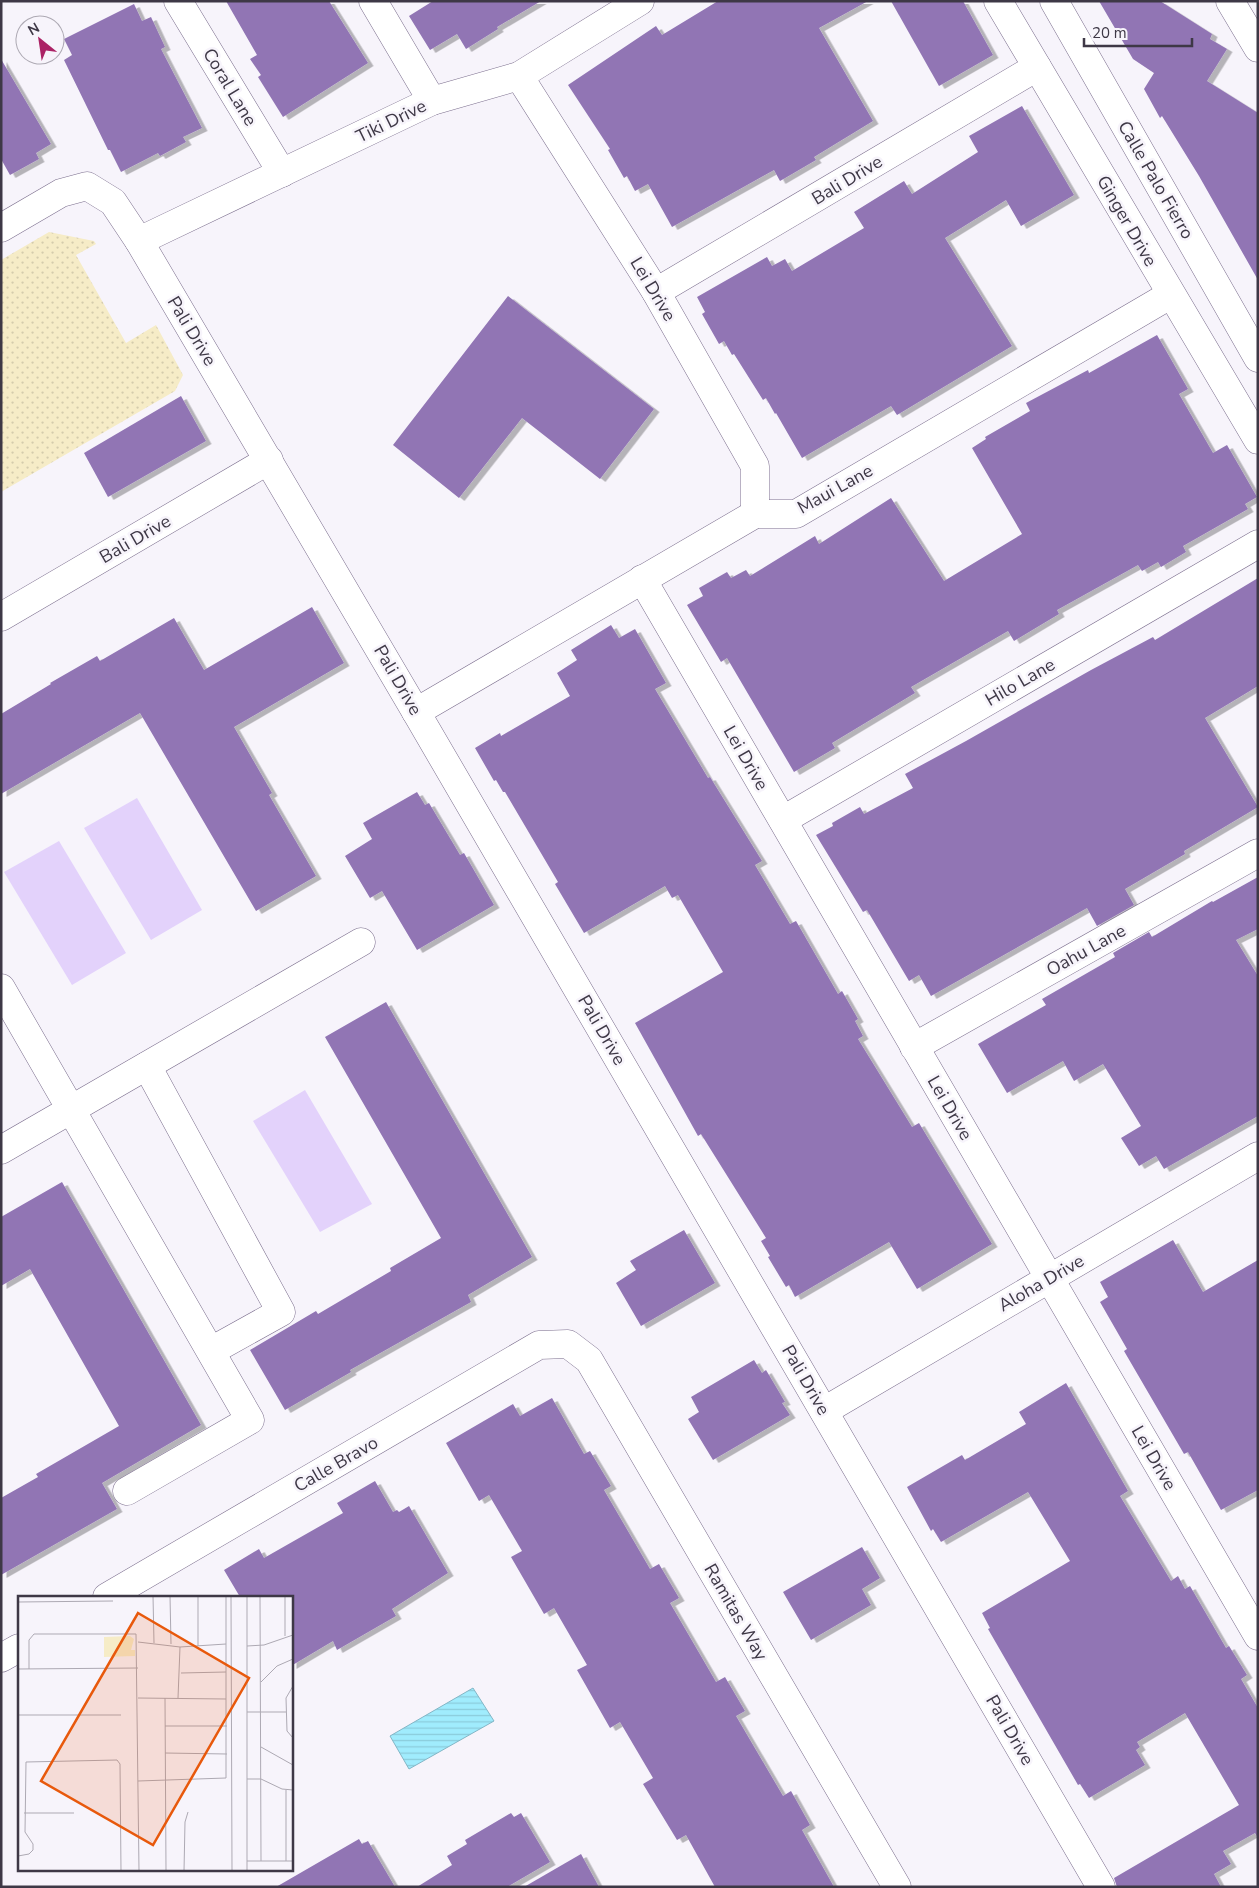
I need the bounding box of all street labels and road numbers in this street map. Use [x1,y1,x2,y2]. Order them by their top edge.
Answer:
street label: Coral Lane [197,44,263,130]
street label: Tiki Drive [352,94,430,148]
street label: Calle Palo Fierro [1112,116,1200,244]
street label: Bali Drive [807,149,887,211]
street label: Ginger Drive [1091,171,1163,271]
street label: Lei Drive [624,252,682,326]
street label: Pali Drive [162,292,222,370]
street label: Maui Lane [793,458,877,520]
street label: Bali Drive [95,509,175,569]
street label: Pali Drive [368,641,428,719]
street label: Hilo Lane [981,652,1059,712]
street label: Lei Drive [718,721,774,795]
street label: Oahu Lane [1042,918,1130,982]
street label: Pali Drive [572,991,632,1069]
street label: Lei Drive [922,1071,978,1145]
street label: Aloha Drive [994,1249,1088,1317]
street label: Pali Drive [776,1341,836,1419]
street label: Lei Drive [1126,1421,1182,1495]
street label: Calle Bravo [290,1430,382,1498]
street label: Ramitas Way [699,1559,774,1665]
street label: Pali Drive [980,1691,1040,1769]

